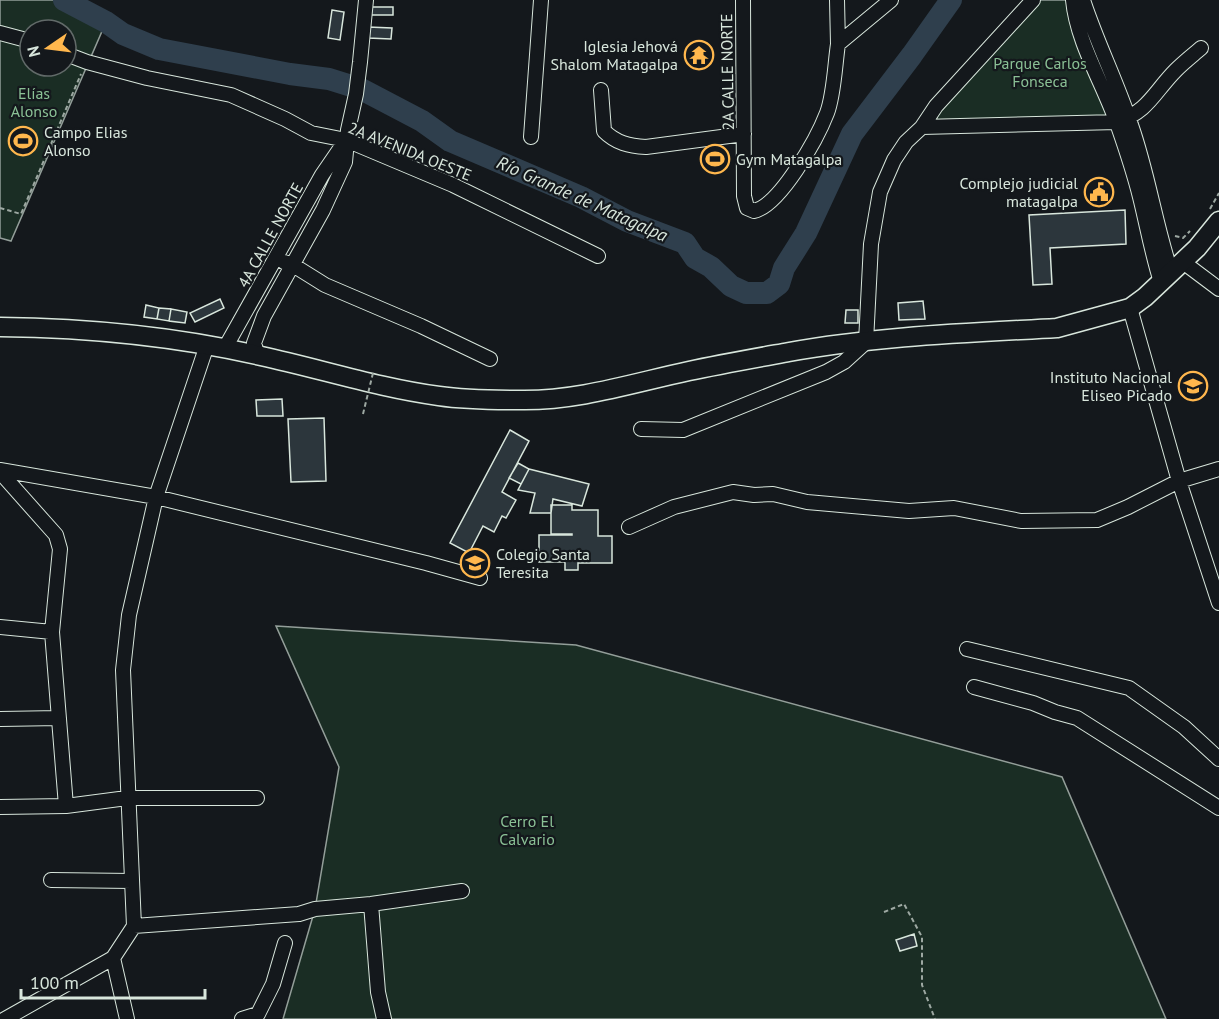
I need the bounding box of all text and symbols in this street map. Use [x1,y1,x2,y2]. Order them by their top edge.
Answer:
street label: 2A CALLE NORTE [716,13,738,131]
north arrow [18,18,78,78]
place label: Iglesia Jehová Shalom Matagalpa [551,36,678,74]
temple icon: Iglesia Jehová Shalom Matagalpa [683,39,715,71]
text: N [22,44,44,59]
park label: Parque Carlos Fonseca [993,53,1087,91]
park label: Elías Alonso [11,83,57,121]
street label: 2A AVENIDA OESTE [345,117,475,185]
place label: Campo Elias Alonso [44,122,128,160]
sports icon: Campo Elias Alonso [7,125,39,157]
sports icon: Gym Matagalpa [699,143,731,175]
place label: Gym Matagalpa [736,149,842,169]
water label: Río Grande de Matagalpa [493,150,672,247]
place label: Complejo judicial matagalpa [959,173,1078,211]
public building icon: Complejo judicial matagalpa [1083,176,1115,208]
street label: 4A CALLE NORTE [233,179,307,291]
place label: Instituto Nacional Eliseo Picado [1050,367,1172,405]
school or university icon: Instituto Nacional Eliseo Picado [1177,370,1209,402]
place label: Colegio Santa Teresita [496,544,590,582]
school or university icon: Colegio Santa Teresita [459,547,491,579]
park label: Cerro El Calvario [499,811,555,849]
scale bar [21,962,206,1000]
text: 100 m [30,971,79,994]

